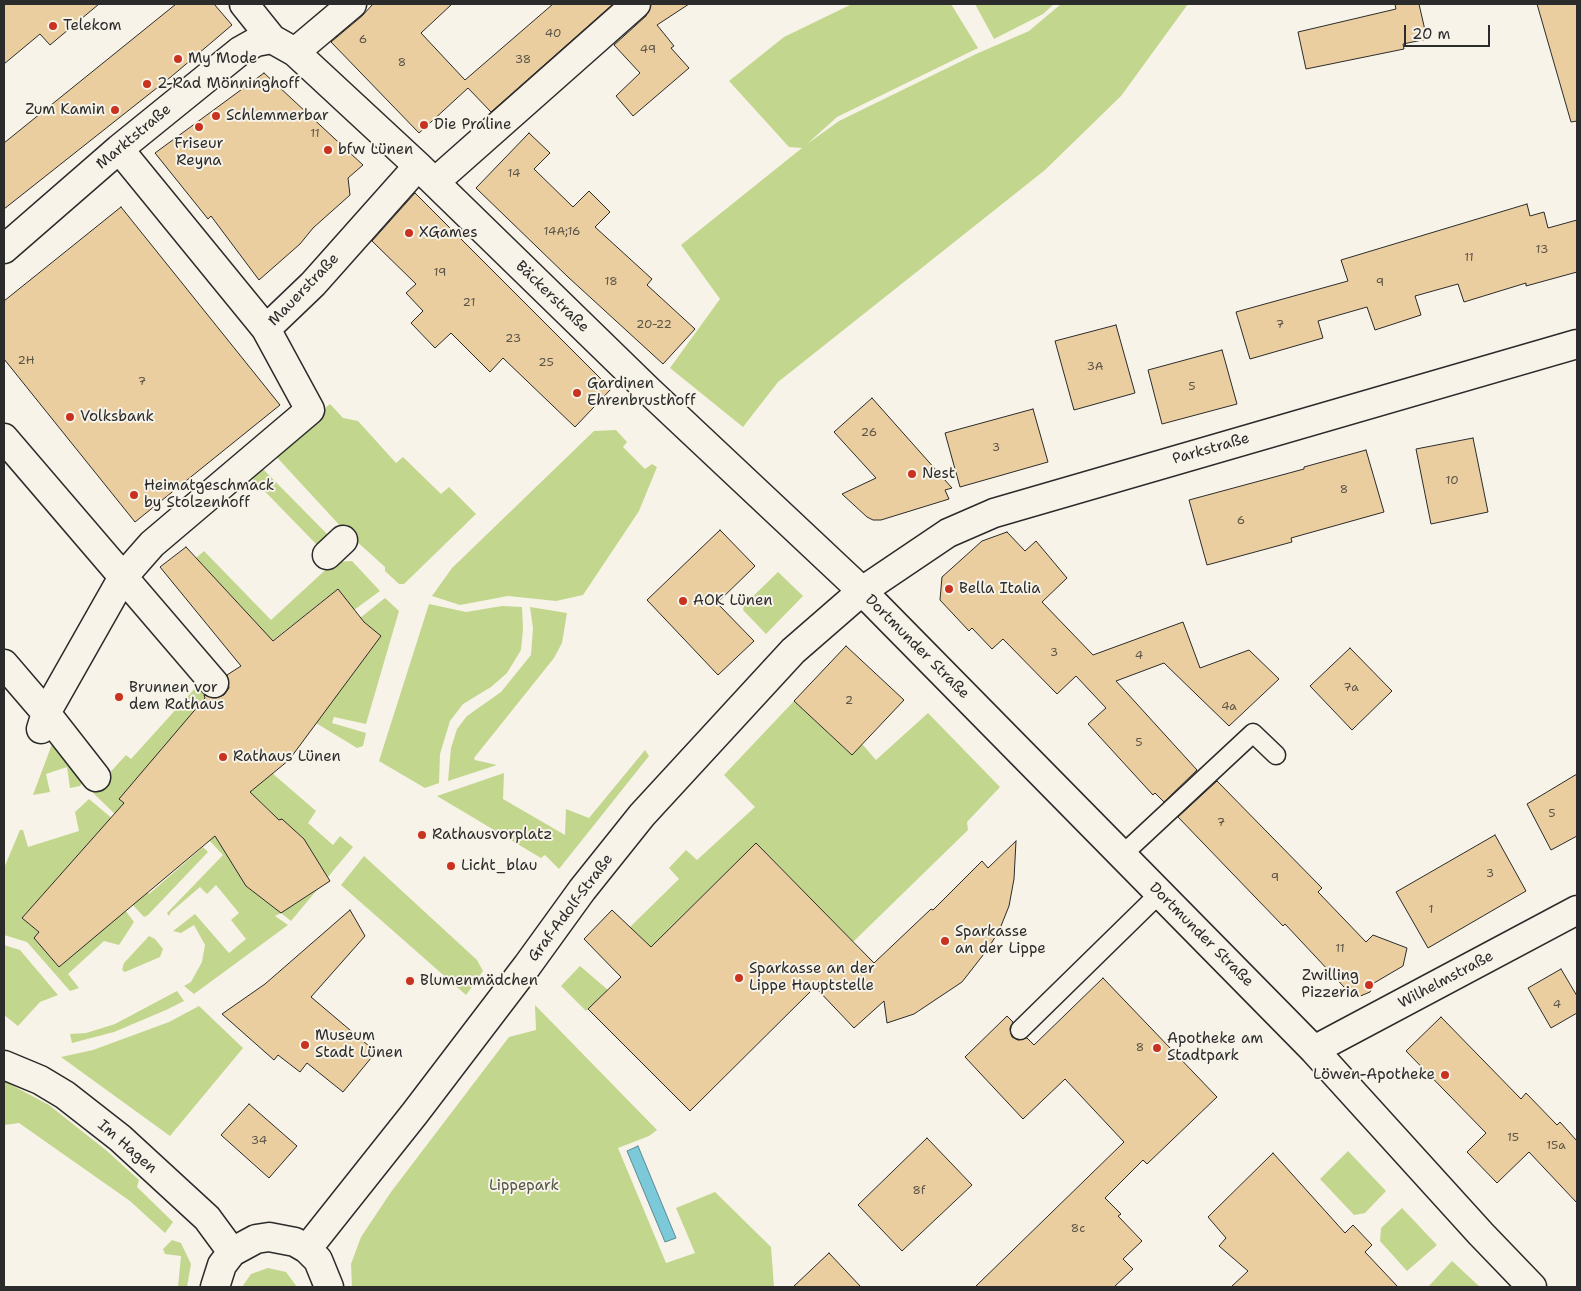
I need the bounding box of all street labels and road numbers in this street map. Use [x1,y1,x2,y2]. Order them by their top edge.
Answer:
street label: Marktstraße [93,101,175,173]
street label: Mauerstraße [265,250,343,330]
street label: Bäckerstraße [511,257,593,337]
street label: Parkstraße [1170,429,1252,469]
street label: Dortmunder Straße [861,591,973,703]
street label: Graf-Adolf-Straße [525,851,617,965]
street label: Dortmunder Straße [1145,879,1257,991]
street label: Wilhelmstraße [1395,947,1497,1013]
street label: Im Hagen [94,1116,160,1178]

